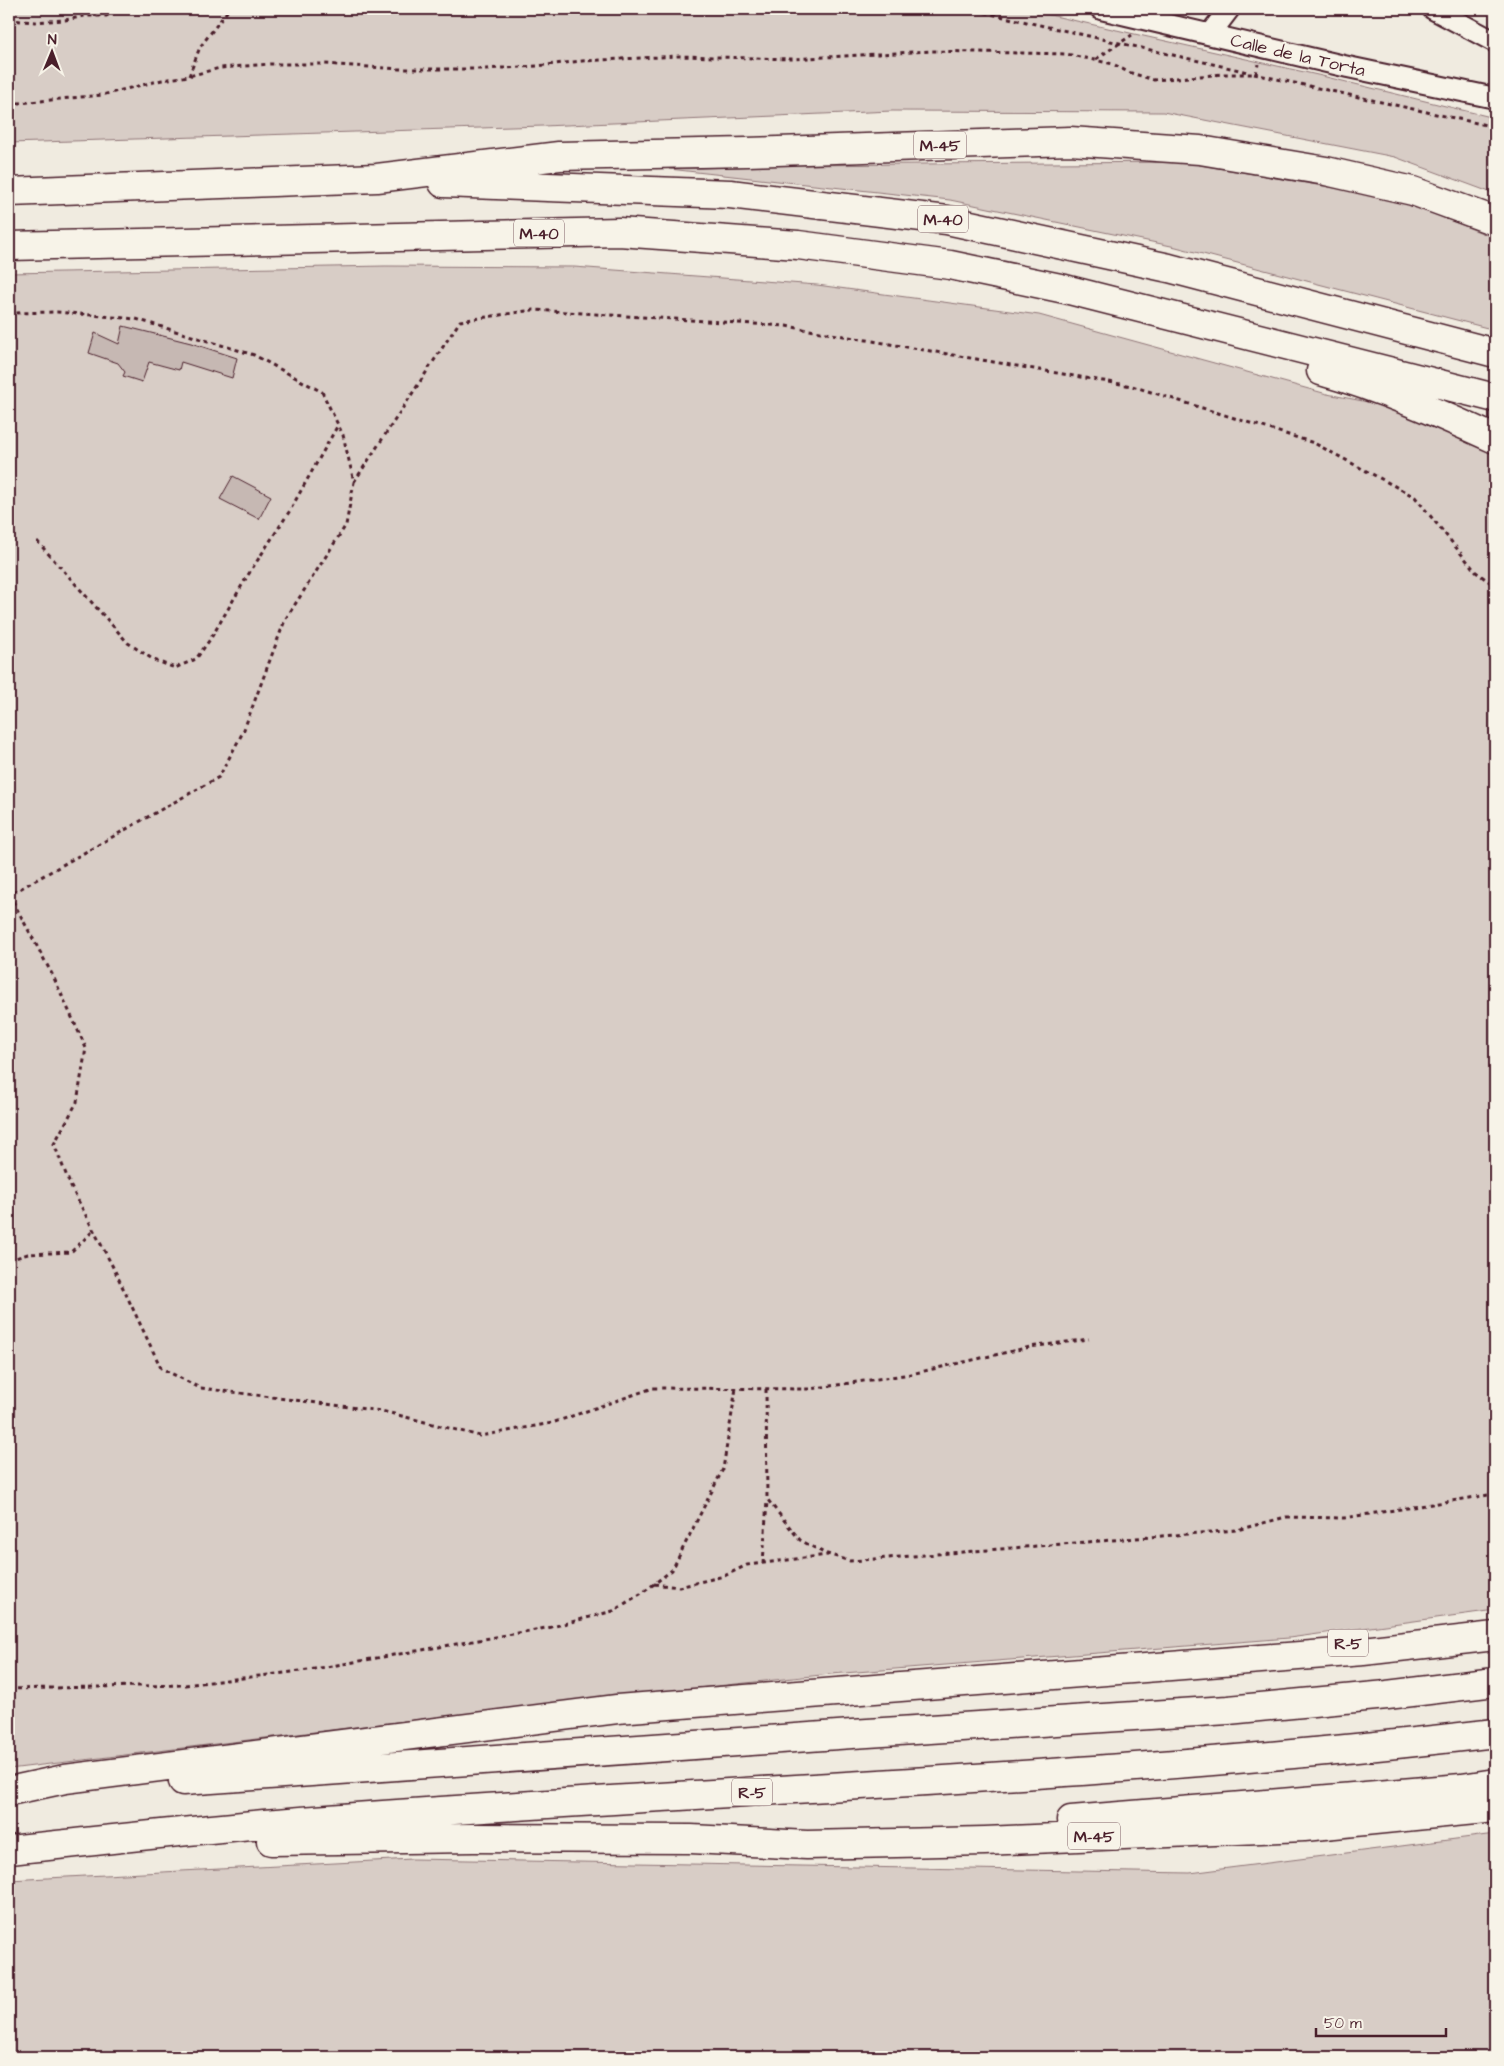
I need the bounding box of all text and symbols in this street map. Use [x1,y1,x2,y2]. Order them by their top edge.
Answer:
north arrow [28,28,78,78]
street label: Calle de la Torta [1228,28,1368,83]
text: N [48,30,57,50]
road number: M-45 [914,132,966,158]
road number: M-40 [918,205,968,232]
road number: M-40 [514,220,564,247]
road number: R-5 [1328,1630,1368,1656]
road number: R-5 [732,1778,772,1805]
road number: M-45 [1068,1822,1120,1850]
scale bar [1316,2006,1446,2038]
text: 50 m [1324,2013,1362,2034]

